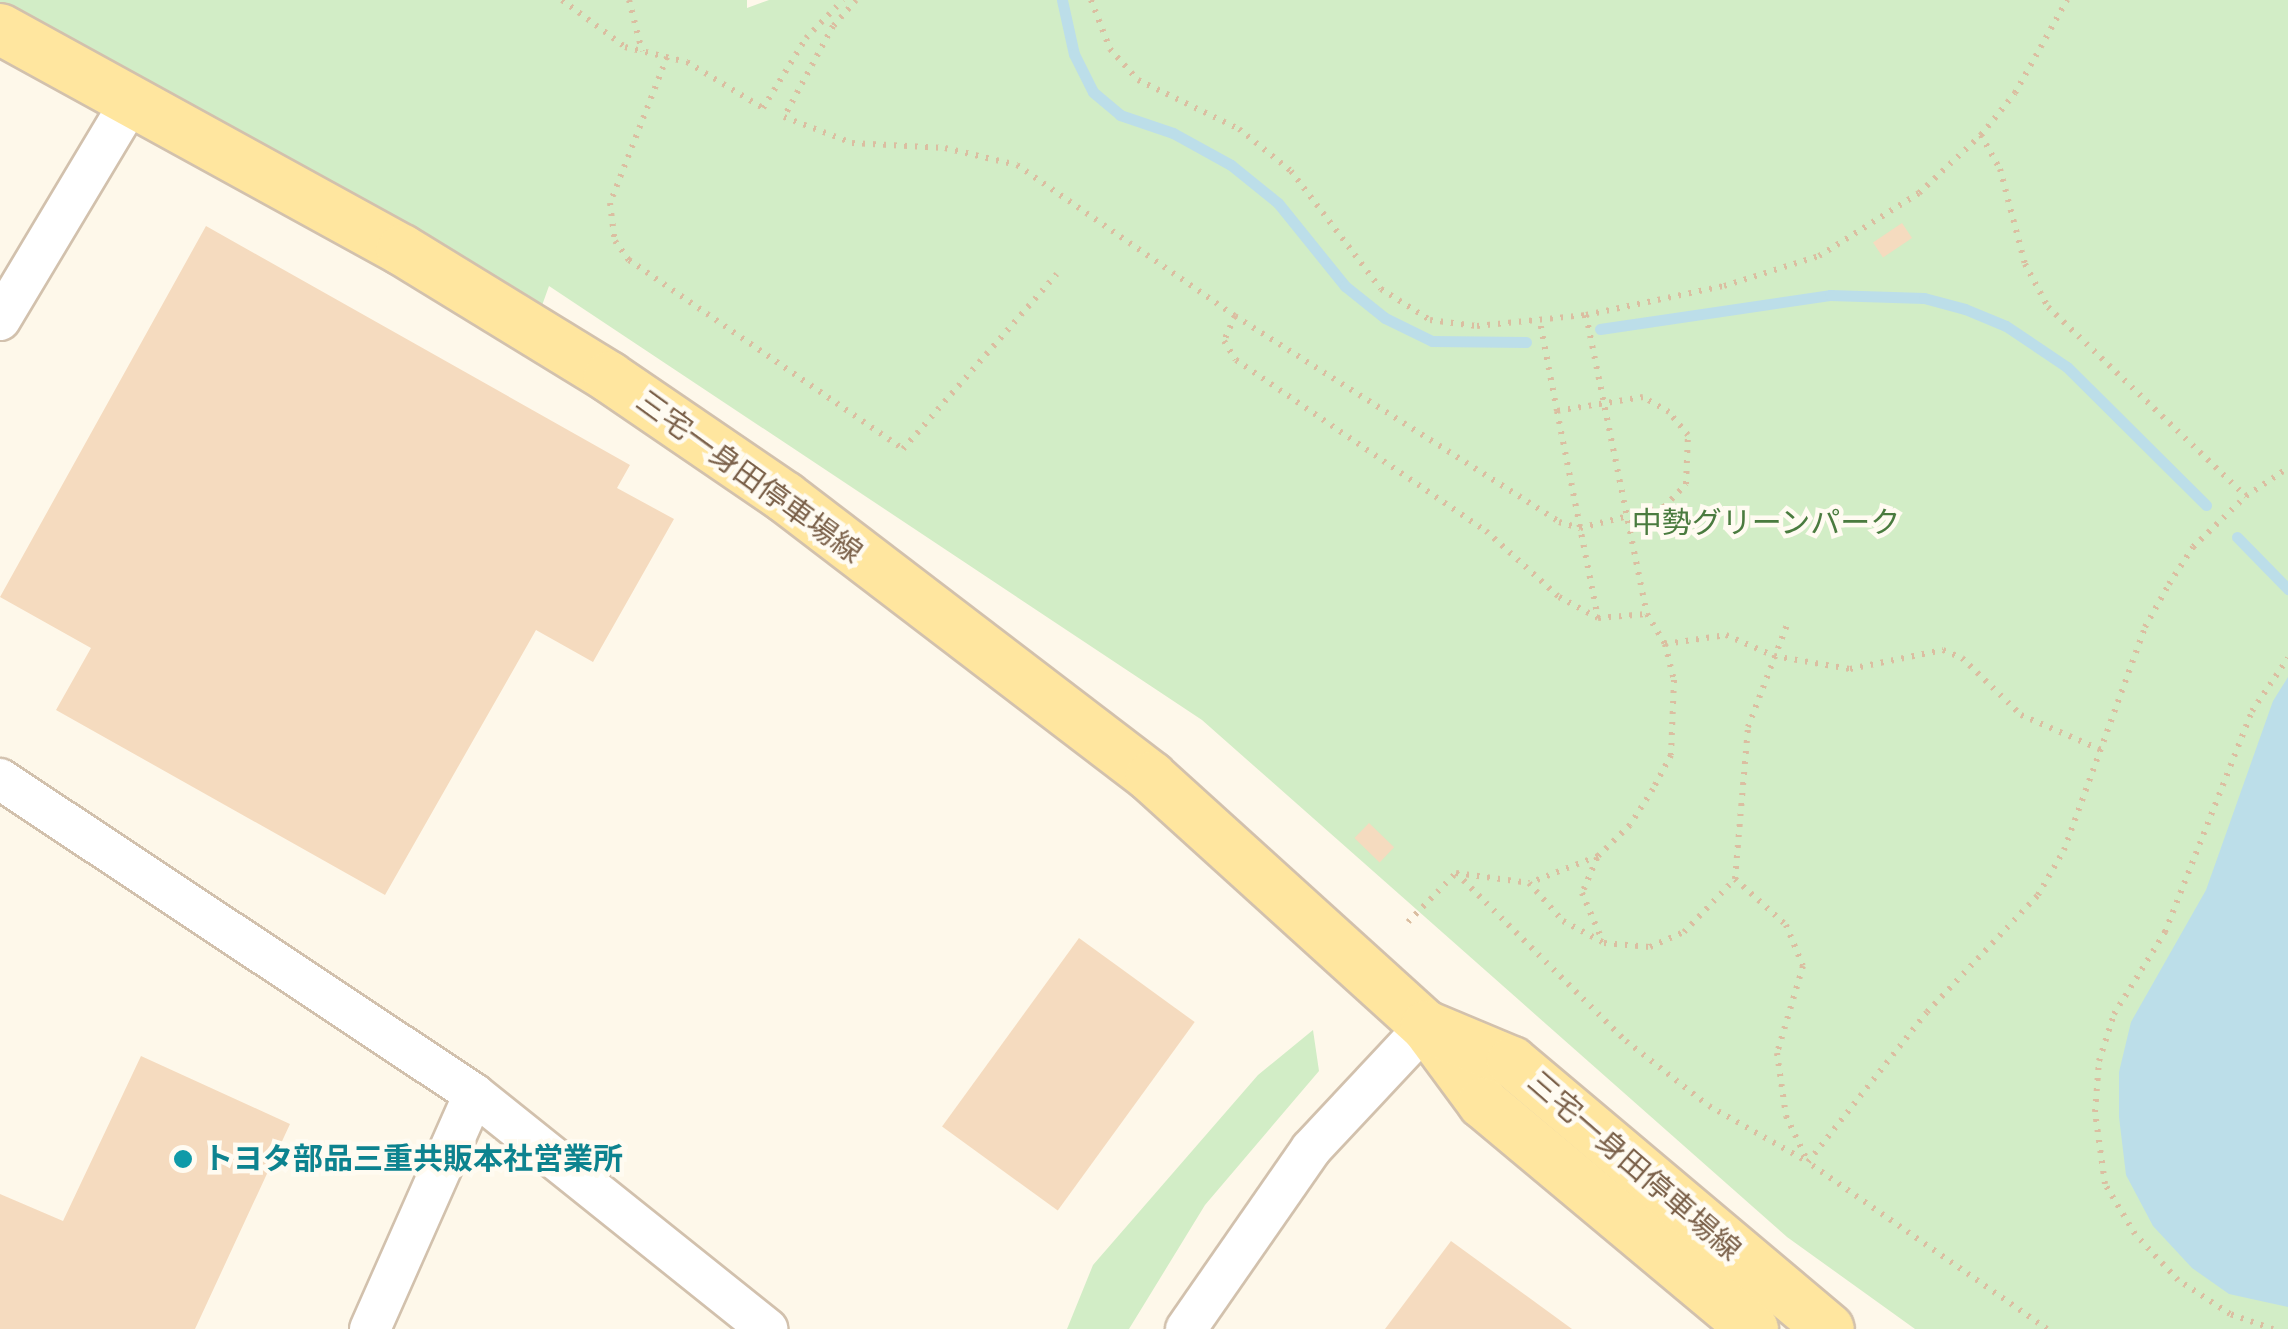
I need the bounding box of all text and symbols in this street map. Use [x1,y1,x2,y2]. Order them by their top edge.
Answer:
street label: 三宅一身田停車場線 [629,383,869,571]
park label: 中勢グリーンパーク [1631,505,1901,541]
street label: 三宅一身田停車場線 [1520,1064,1748,1268]
place label: トヨタ部品三重共販本社営業所 [203,1141,623,1177]
marker: トヨタ部品三重共販本社営業所 [172,1148,194,1170]

